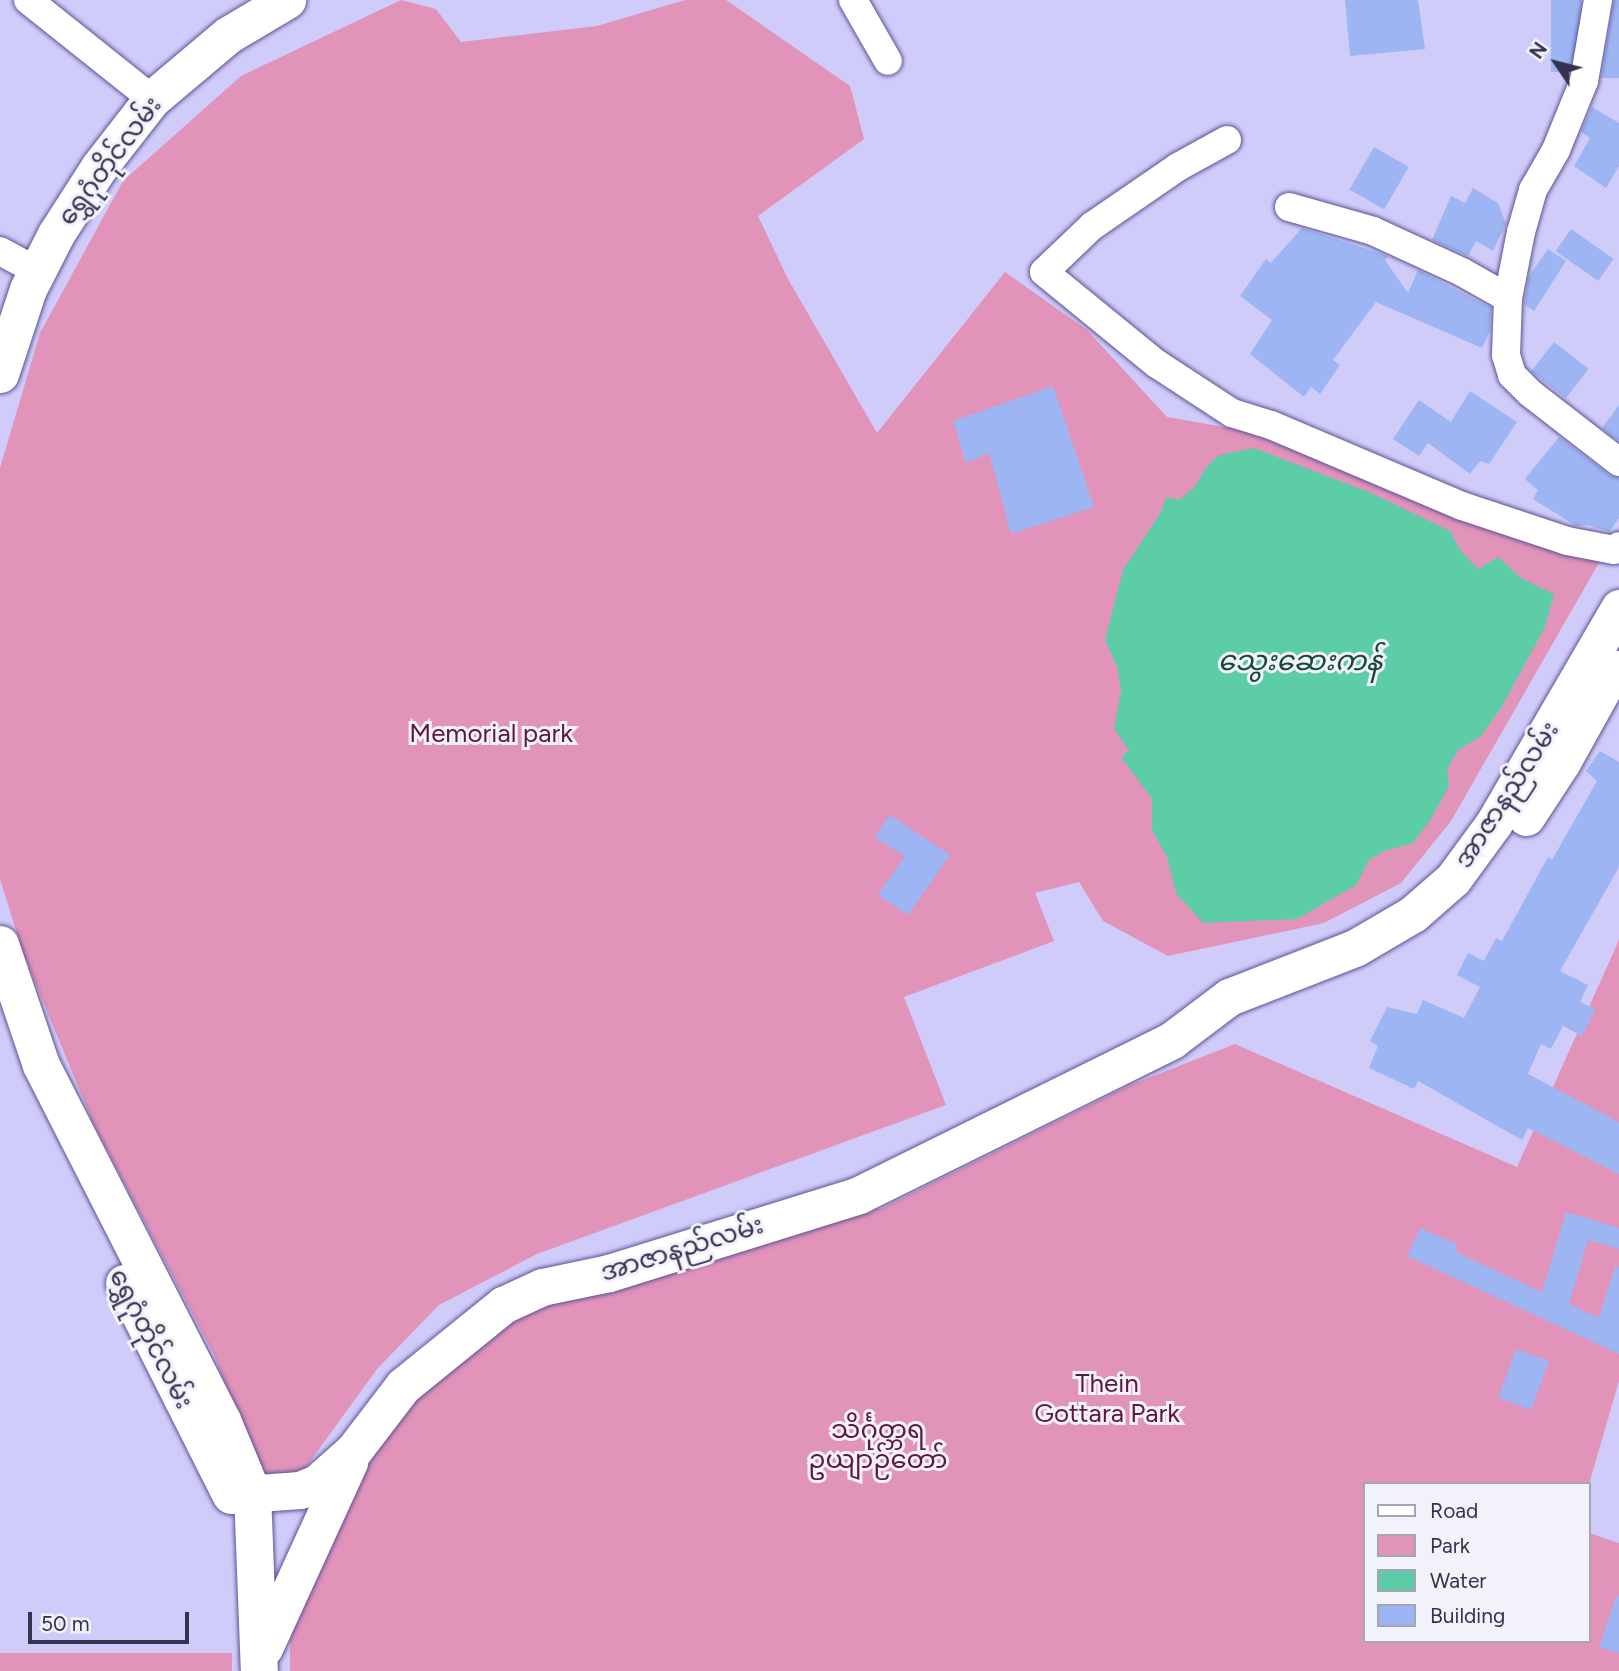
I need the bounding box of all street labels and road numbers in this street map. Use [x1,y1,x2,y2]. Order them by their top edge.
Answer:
street label: ရွှေဂုံတိုင်လမ်း [51,90,169,232]
street label: အာဇာနည်လမ်း [1448,716,1566,874]
street label: အာဇာနည်လမ်း [597,1209,767,1289]
street label: ရွှေဂုံတိုင်လမ်း [102,1264,200,1414]

